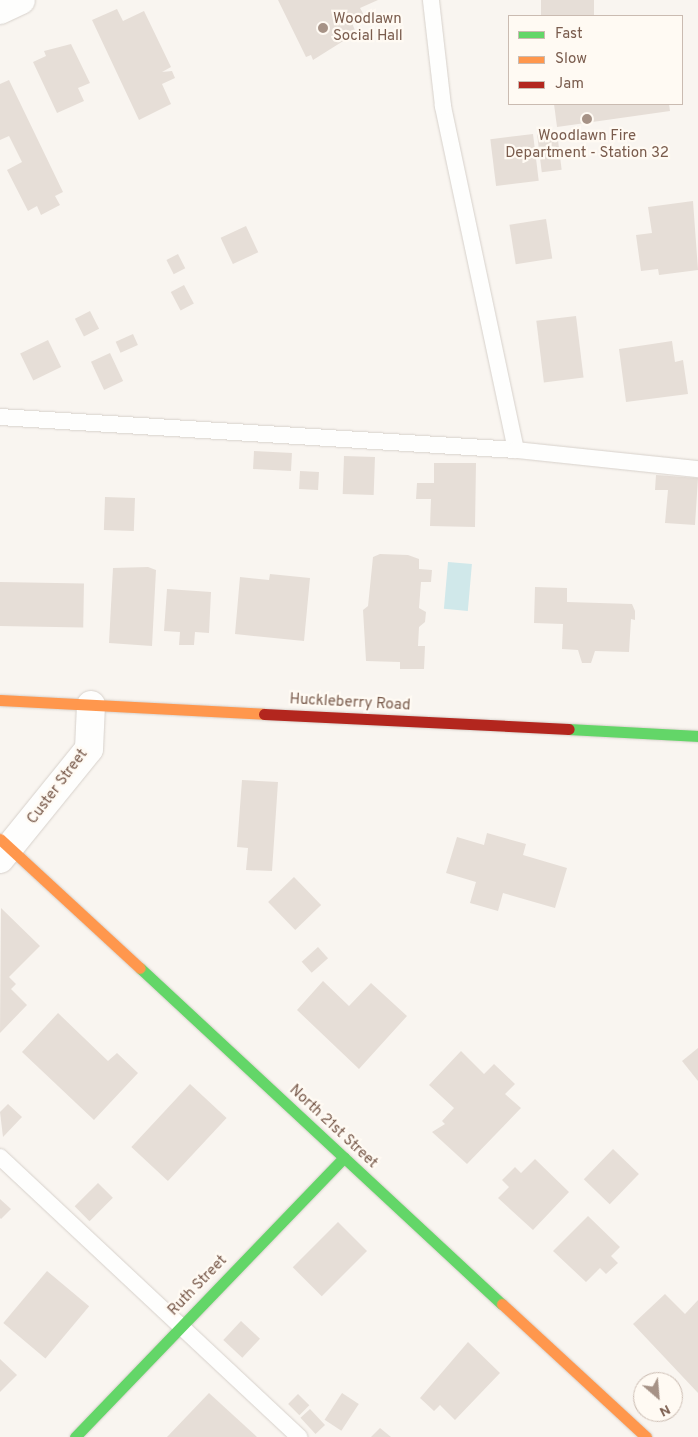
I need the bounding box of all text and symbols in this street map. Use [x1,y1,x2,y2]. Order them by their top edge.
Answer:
place label: Woodlawn Social Hall [333,10,403,45]
legend [508,15,683,105]
marker: Woodlawn Social Hall [317,22,329,34]
text: Fast [555,25,583,44]
text: Slow [555,50,587,69]
text: Jam [555,75,584,94]
marker: Woodlawn Fire Department - Station 32 [581,113,593,125]
place label: Woodlawn Fire Department - Station 32 [505,127,669,162]
street label: Huckleberry Road [289,691,411,715]
street label: Custer Street [24,746,92,828]
street label: North 21st Street [285,1081,381,1173]
street label: Ruth Street [165,1252,231,1320]
north arrow [633,1372,683,1422]
text: N [656,1400,673,1420]

